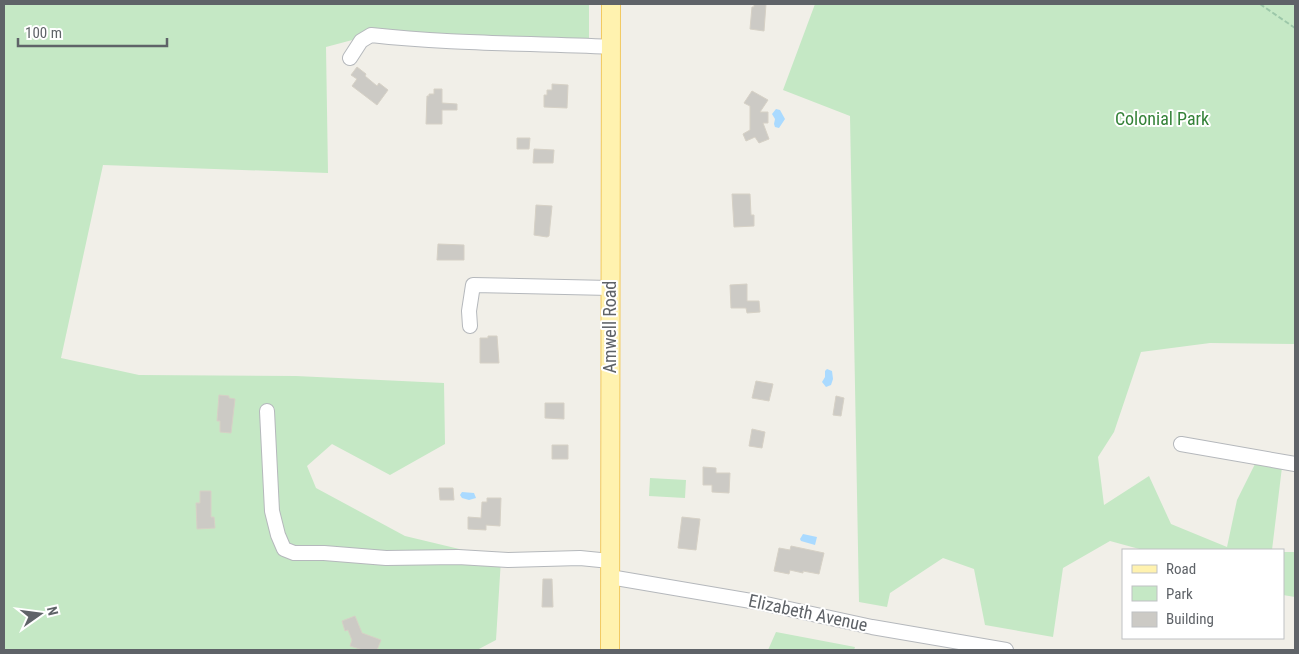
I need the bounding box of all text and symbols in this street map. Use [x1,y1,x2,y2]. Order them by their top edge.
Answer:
scale bar [18,15,166,47]
text: 100 m [25,24,62,42]
park label: Colonial Park [1115,108,1209,129]
street label: Amwell Road [599,281,620,373]
legend [1122,549,1284,639]
text: Road [1166,560,1196,578]
text: Park [1166,585,1193,603]
north arrow [15,589,65,639]
street label: Elizabeth Avenue [747,590,869,635]
text: N [44,605,61,617]
text: Building [1166,610,1214,628]

